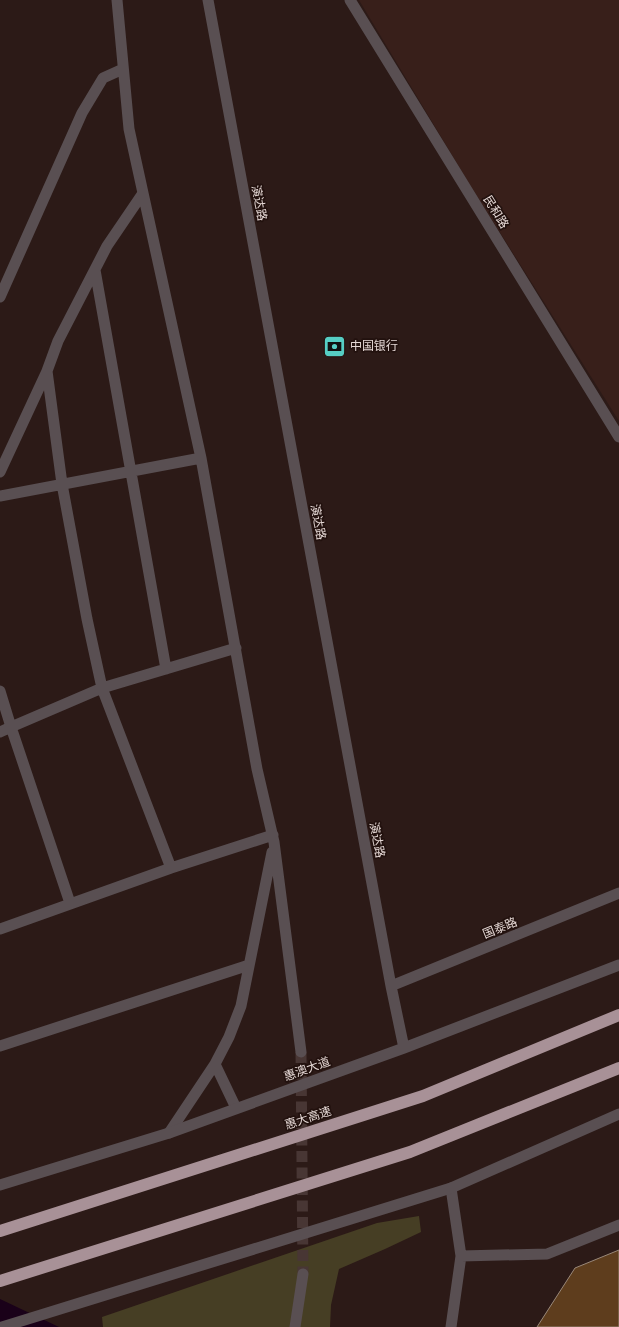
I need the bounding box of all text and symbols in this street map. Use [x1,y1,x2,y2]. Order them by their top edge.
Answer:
street label: 演达路 [249,184,269,222]
street label: 民和路 [481,193,511,231]
bank icon: 中国银行 [321,333,347,359]
place label: 中国银行 [350,339,398,353]
street label: 演达路 [308,503,328,541]
street label: 演达路 [367,821,387,859]
street label: 国泰路 [481,915,519,941]
street label: 惠澳大道 [282,1054,332,1084]
street label: 惠大高速 [283,1104,333,1132]

